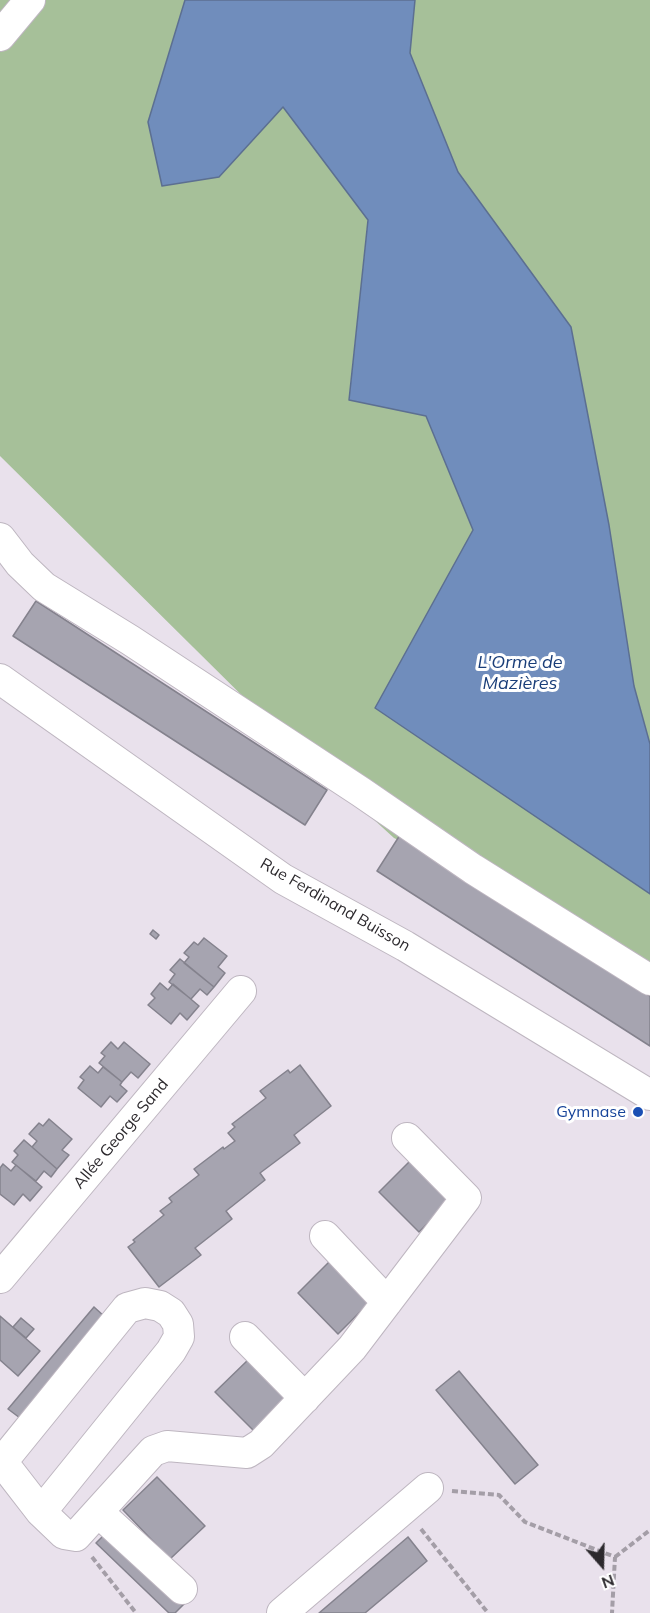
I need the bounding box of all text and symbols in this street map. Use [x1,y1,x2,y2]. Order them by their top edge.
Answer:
water label: L'Orme de Mazières [477,652,563,694]
street label: Rue Ferdinand Buisson [257,854,413,956]
street label: Allée George Sand [70,1075,172,1193]
place label: Gymnase [556,1102,626,1122]
marker: Gymnase [631,1105,645,1119]
north arrow [572,1535,632,1595]
text: N [599,1570,617,1593]

